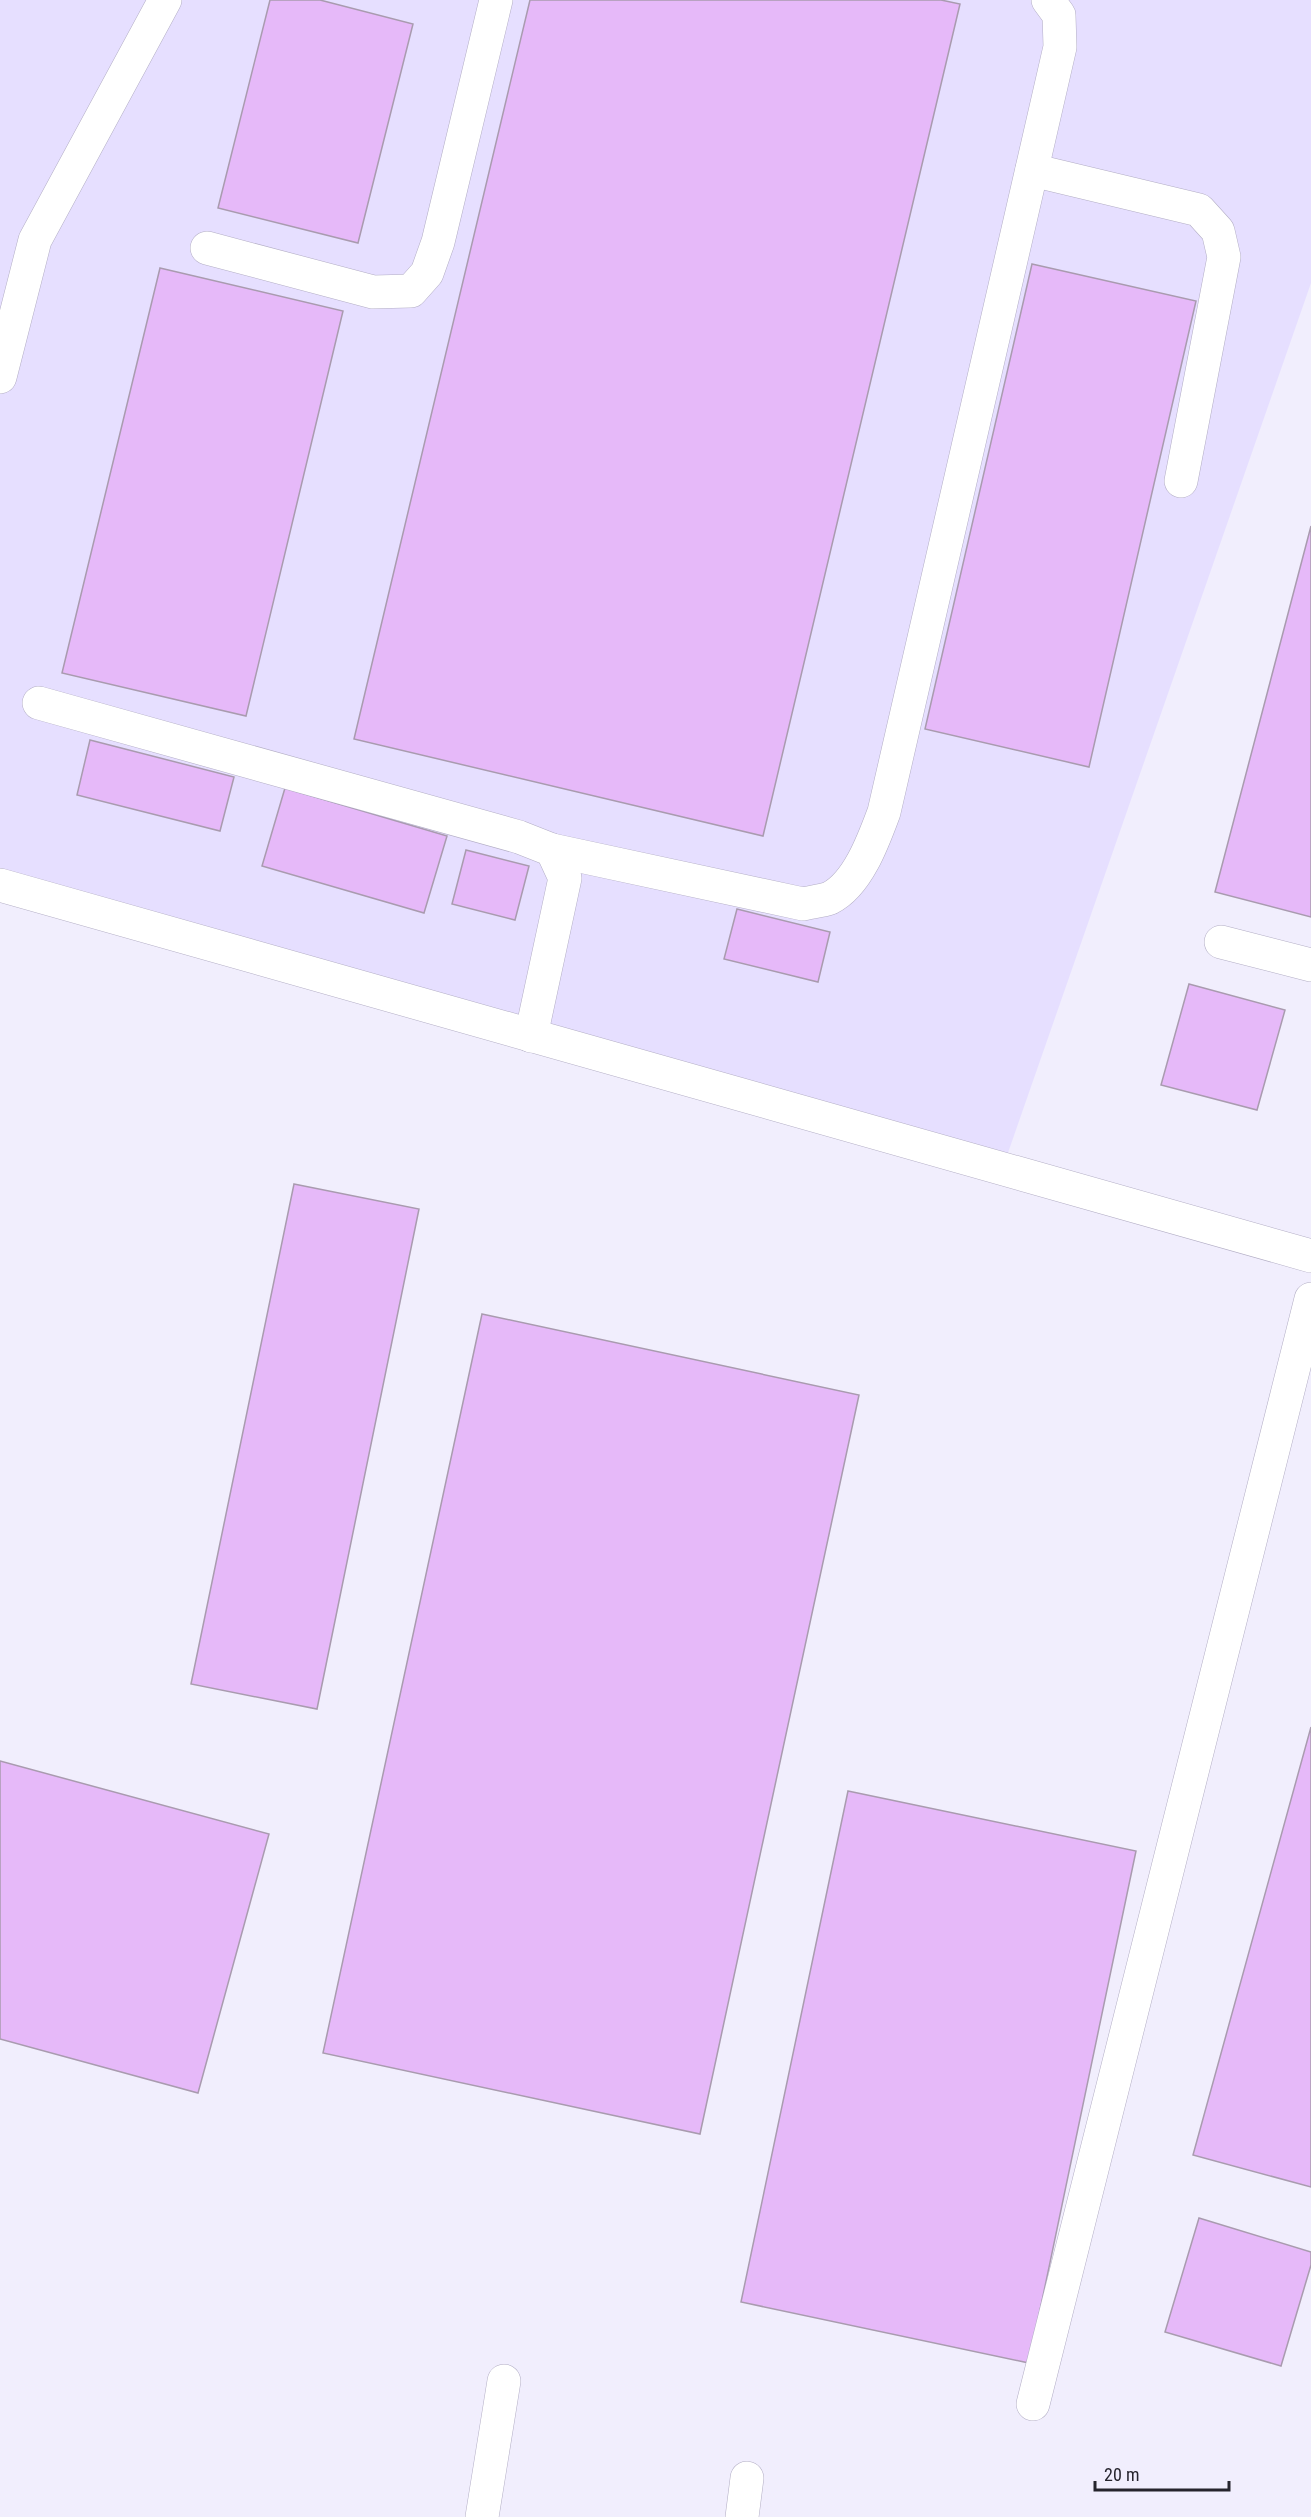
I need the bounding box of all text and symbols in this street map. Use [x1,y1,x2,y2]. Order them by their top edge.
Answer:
scale bar [1095,2454,1228,2492]
text: 20 m [1104,2464,1139,2485]

